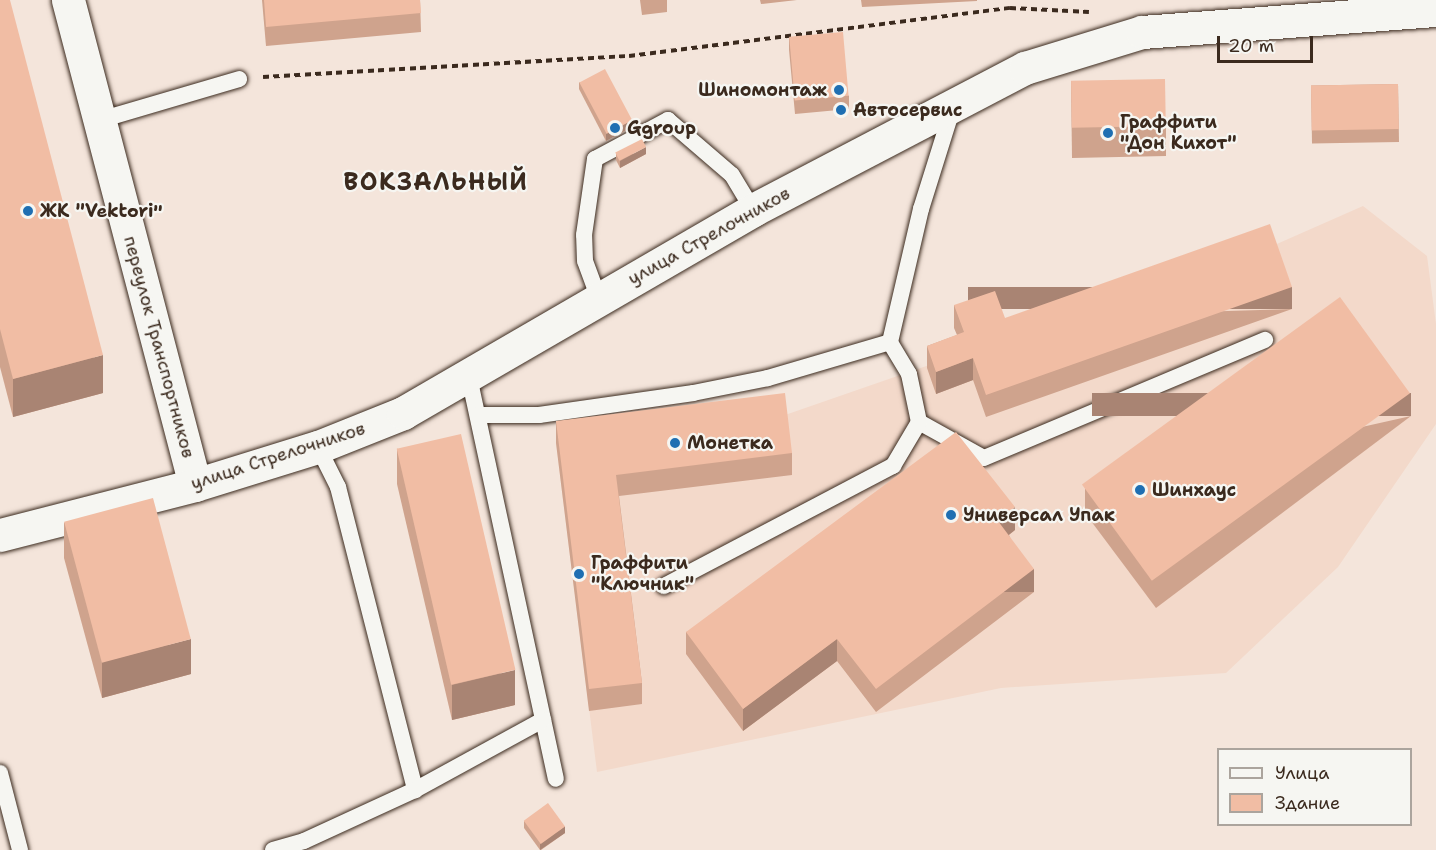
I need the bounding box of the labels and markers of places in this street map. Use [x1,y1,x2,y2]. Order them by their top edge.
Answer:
place label: Шиномонтаж [698,79,827,101]
marker: Шиномонтаж [832,83,846,97]
place label: Автосервис [853,99,963,121]
marker: Автосервис [834,103,848,117]
place label: Граффити "Дон Кихот" [1120,112,1237,154]
place label: Ggroup [627,117,696,139]
marker: Ggroup [608,121,622,135]
marker: Граффити "Дон Кихот" [1101,126,1115,140]
place label: ЖК "Vektori" [40,200,163,222]
marker: ЖК "Vektori" [21,204,35,218]
place label: Монетка [687,432,773,454]
marker: Монетка [668,436,682,450]
place label: Шинхаус [1152,479,1236,501]
marker: Шинхаус [1133,483,1147,497]
place label: Универсал Упак [963,504,1115,526]
marker: Универсал Упак [944,508,958,522]
place label: Граффити "Ключник" [591,553,694,596]
marker: Граффити "Ключник" [572,567,586,581]

